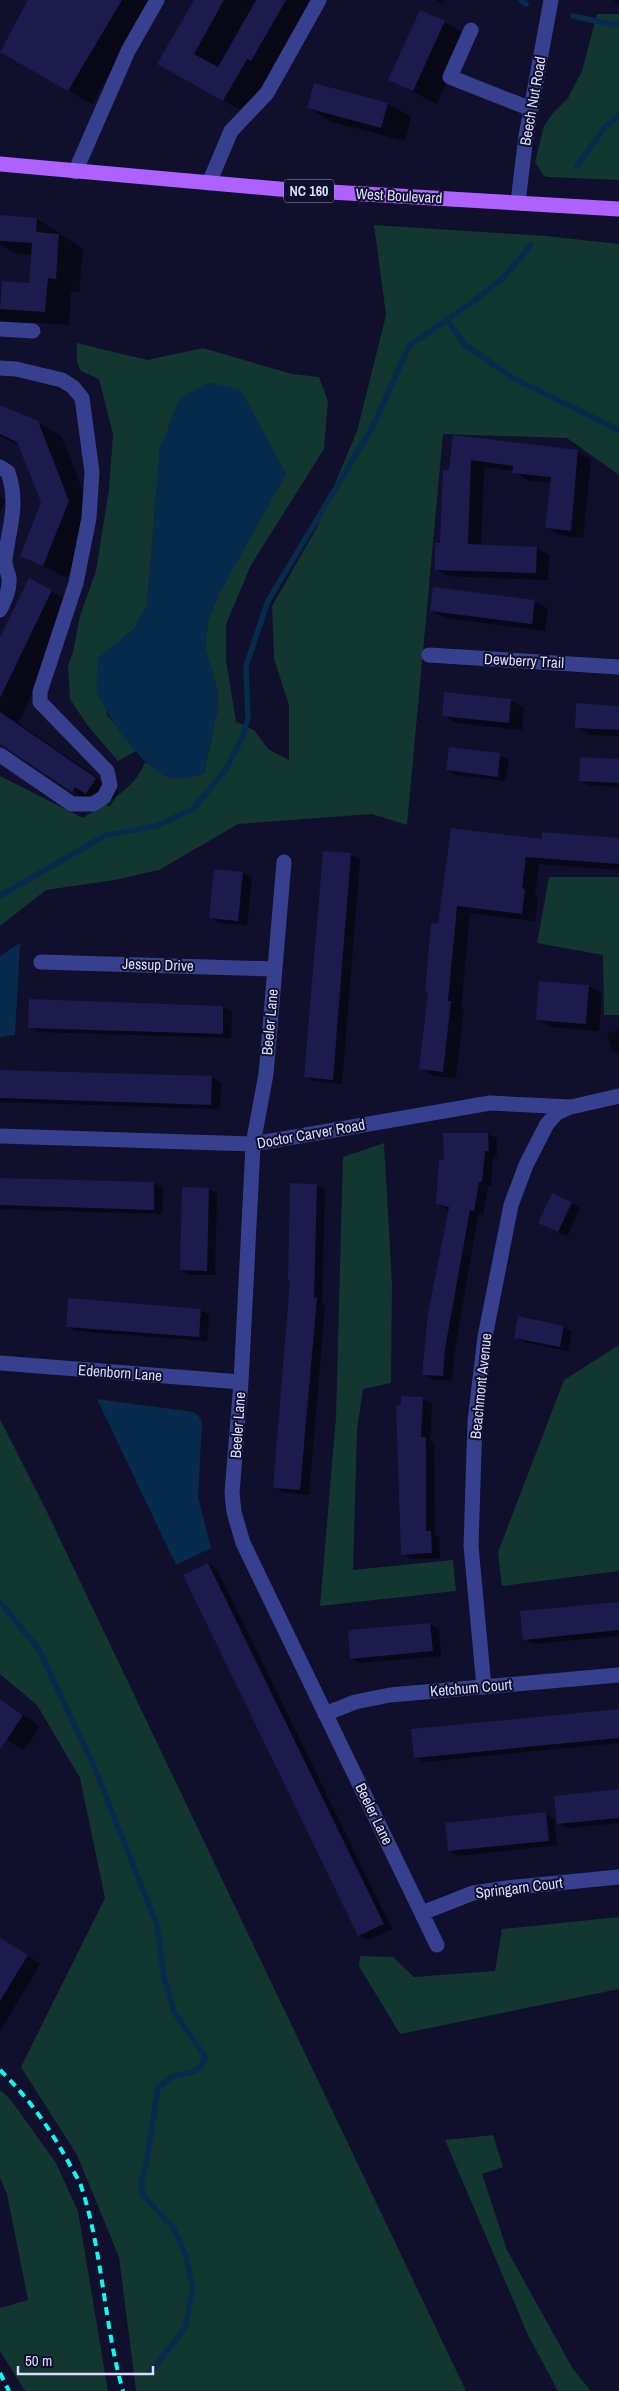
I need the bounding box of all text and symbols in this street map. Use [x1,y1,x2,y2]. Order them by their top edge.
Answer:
street label: Beech Nut Road [514,55,551,147]
road number: NC 160 [284,180,334,202]
street label: West Boulevard [355,183,443,208]
street label: Dewberry Trail [484,648,565,673]
street label: Jessup Drive [122,953,194,976]
street label: Beeler Lane [256,988,283,1056]
street label: Doctor Carver Road [255,1114,367,1153]
street label: Beachmont Avenue [464,1332,497,1440]
street label: Edenborn Lane [77,1359,163,1386]
street label: Beeler Lane [225,1391,250,1459]
street label: Ketchum Court [429,1673,513,1702]
street label: Beeler Lane [350,1779,398,1848]
street label: Springarn Court [474,1872,564,1903]
scale bar [18,2344,152,2376]
text: 50 m [25,2350,52,2371]

